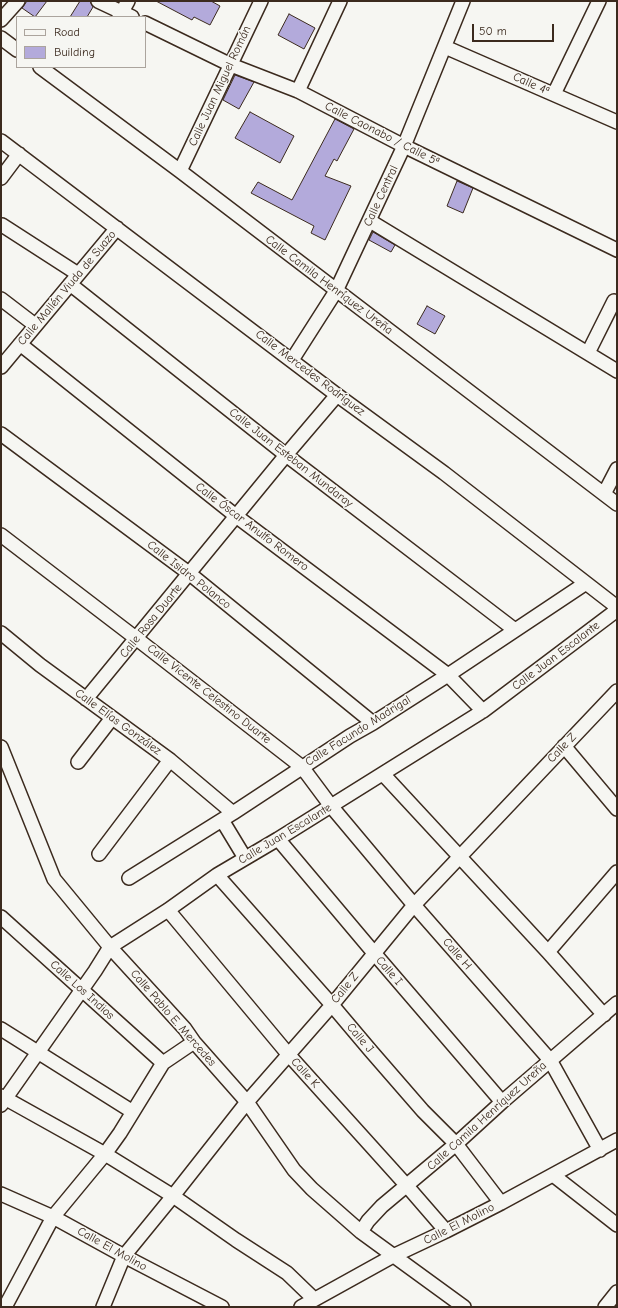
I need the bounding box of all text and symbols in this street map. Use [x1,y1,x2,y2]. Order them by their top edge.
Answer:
legend [16,16,146,68]
scale bar [474,16,556,42]
street label: Calle Juan Miguel Román [186,23,254,149]
text: 50 m [479,24,507,38]
text: Road [54,25,80,39]
text: Building [54,45,95,59]
street label: Calle 4ª [511,70,551,98]
street label: Calle Caonabo / Calle 5ª [322,99,442,169]
street label: Calle Central [361,163,401,229]
street label: Calle Mallén Viuda de Suazo [15,228,119,348]
street label: Calle Camila Henríquez Ureña [262,232,396,338]
street label: Calle Mercedes Rodríguez [252,327,368,419]
street label: Calle Juan Esteban Mundaray [226,405,356,511]
street label: Calle Óscar Anulfo Romero [192,480,312,574]
street label: Calle Isidro Polanco [144,538,234,612]
street label: Calle Rosa Duarte [117,581,185,661]
street label: Calle Juan Escalante [509,618,603,694]
street label: Calle Vicente Celestino Duarte [144,641,274,747]
street label: Calle Elías González [72,686,164,758]
street label: Calle Facundo Madrigal [303,693,413,769]
street label: Calle Z [544,730,580,766]
street label: Calle Juan Escalante [236,801,334,867]
street label: Calle H [439,935,475,973]
street label: Calle I [373,954,405,988]
street label: Calle Los Indios [47,957,117,1023]
street label: Calle Pablo E. Mercedes [127,967,219,1069]
street label: Calle Z [328,970,362,1006]
street label: Calle J [343,1020,377,1056]
street label: Calle K [288,1055,322,1091]
street label: Calle Camila Henríquez Ureña [424,1058,550,1174]
street label: Calle El Molino [421,1200,497,1248]
street label: Calle El Molino [75,1224,149,1274]

